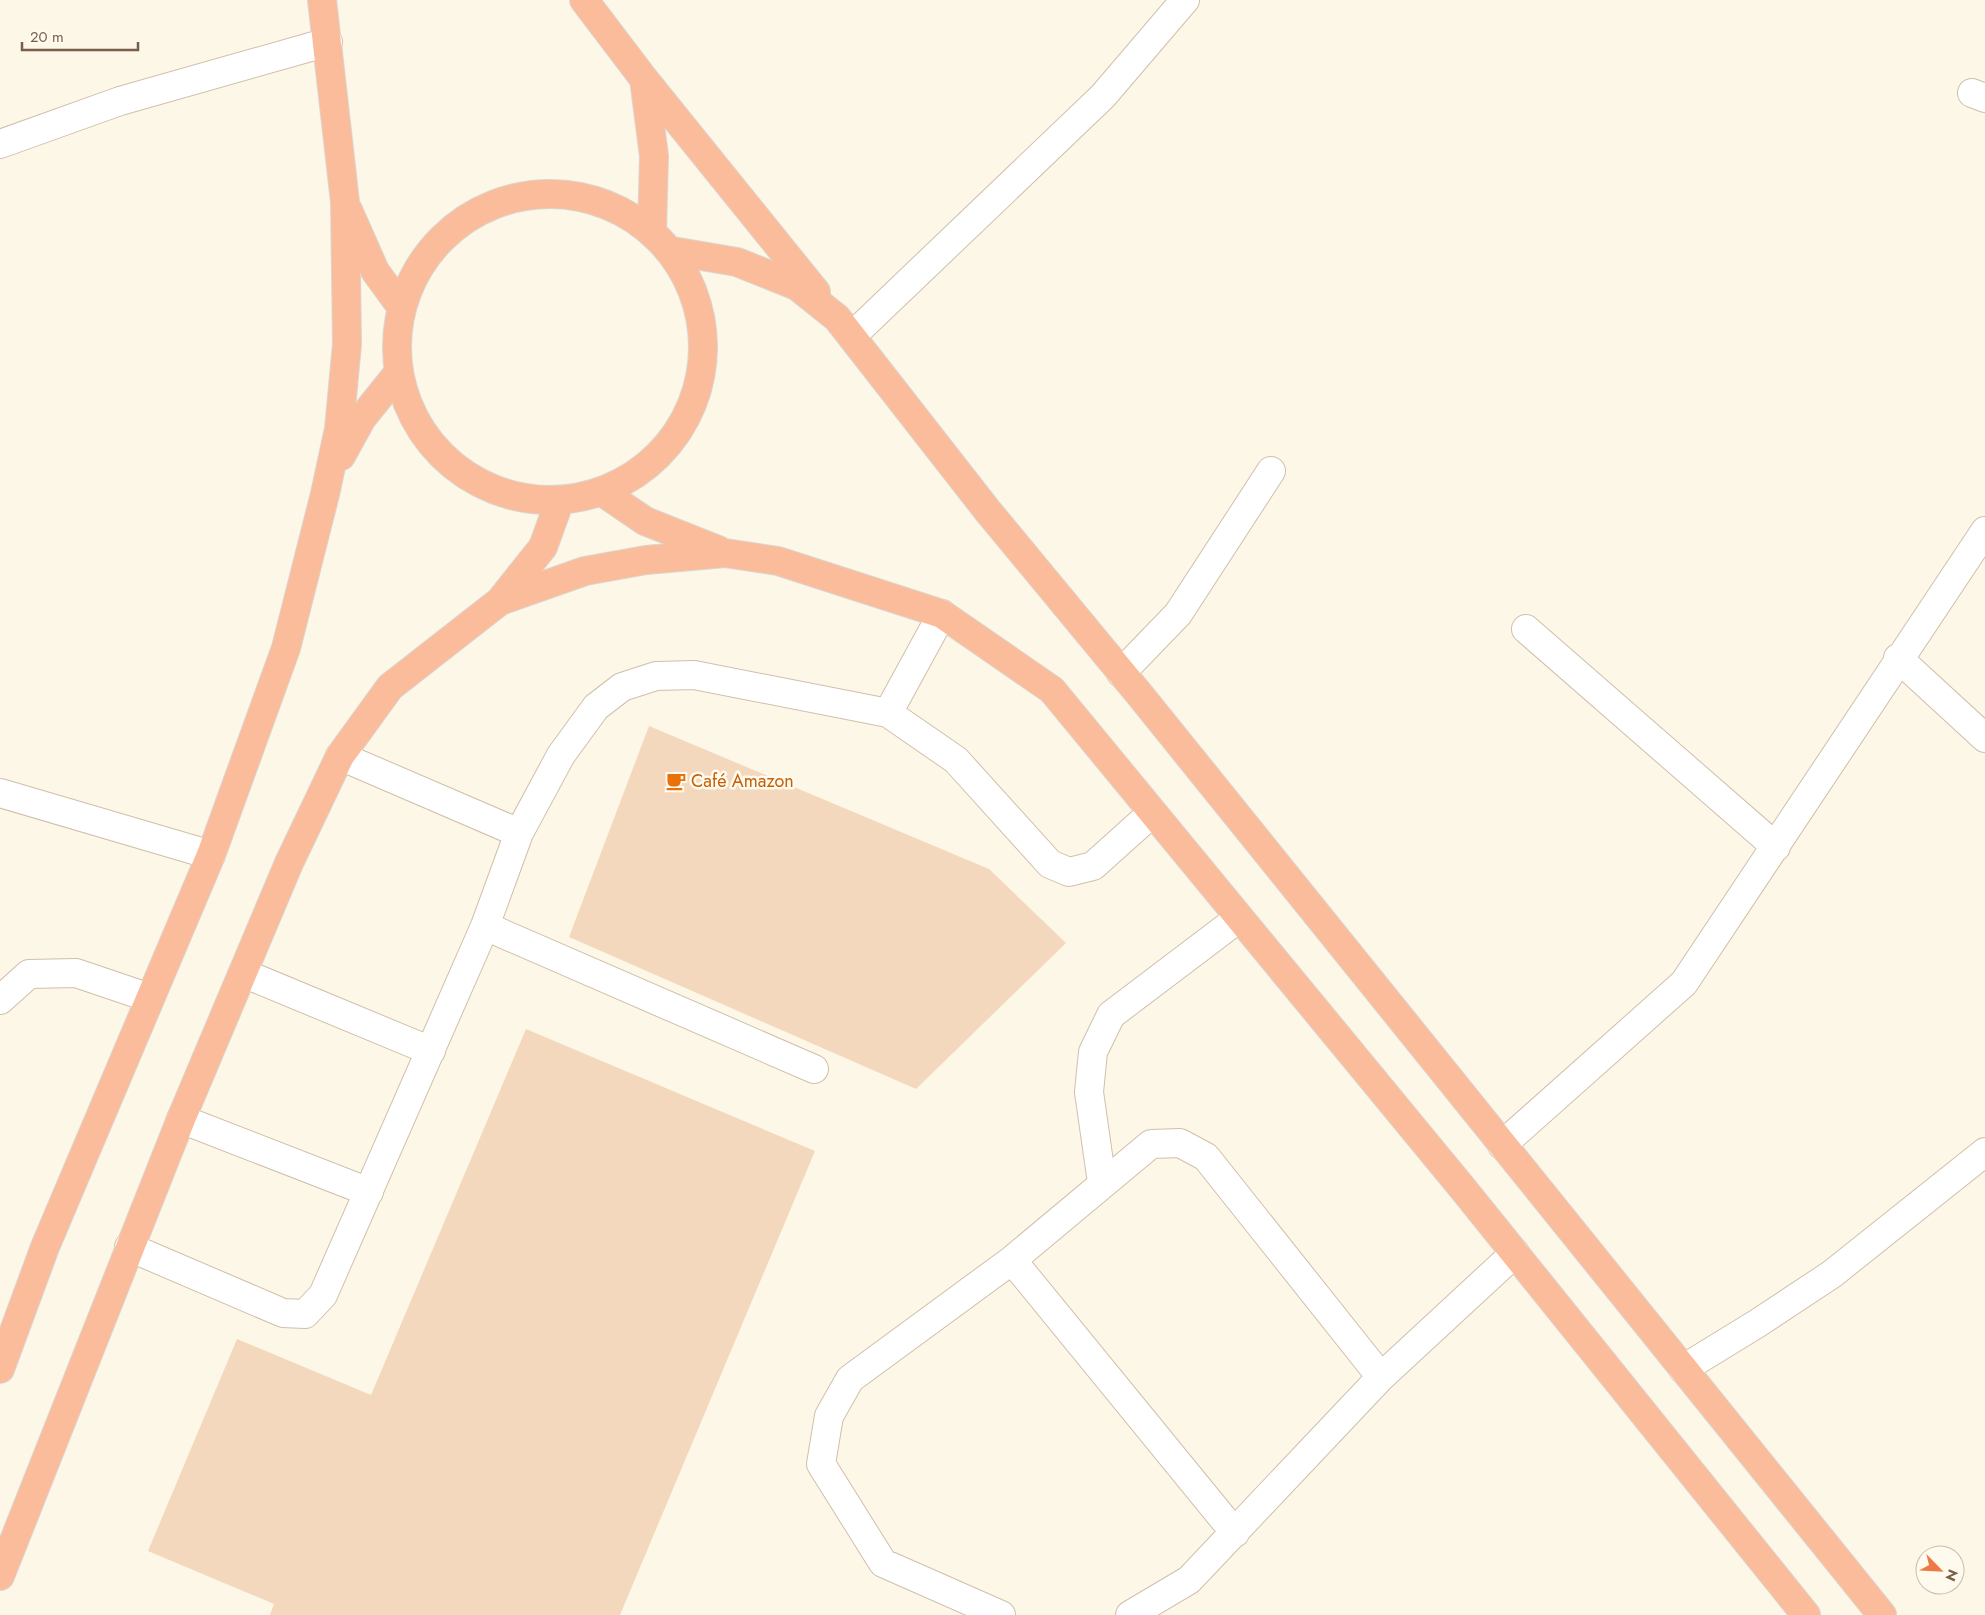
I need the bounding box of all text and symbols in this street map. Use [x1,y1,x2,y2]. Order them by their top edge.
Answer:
scale bar [22,20,139,52]
text: 20 m [30,26,64,48]
place label: Café Amazon [691,768,794,794]
cafe icon: Café Amazon [665,770,687,792]
north arrow [1915,1545,1965,1595]
text: N [1940,1566,1963,1584]

